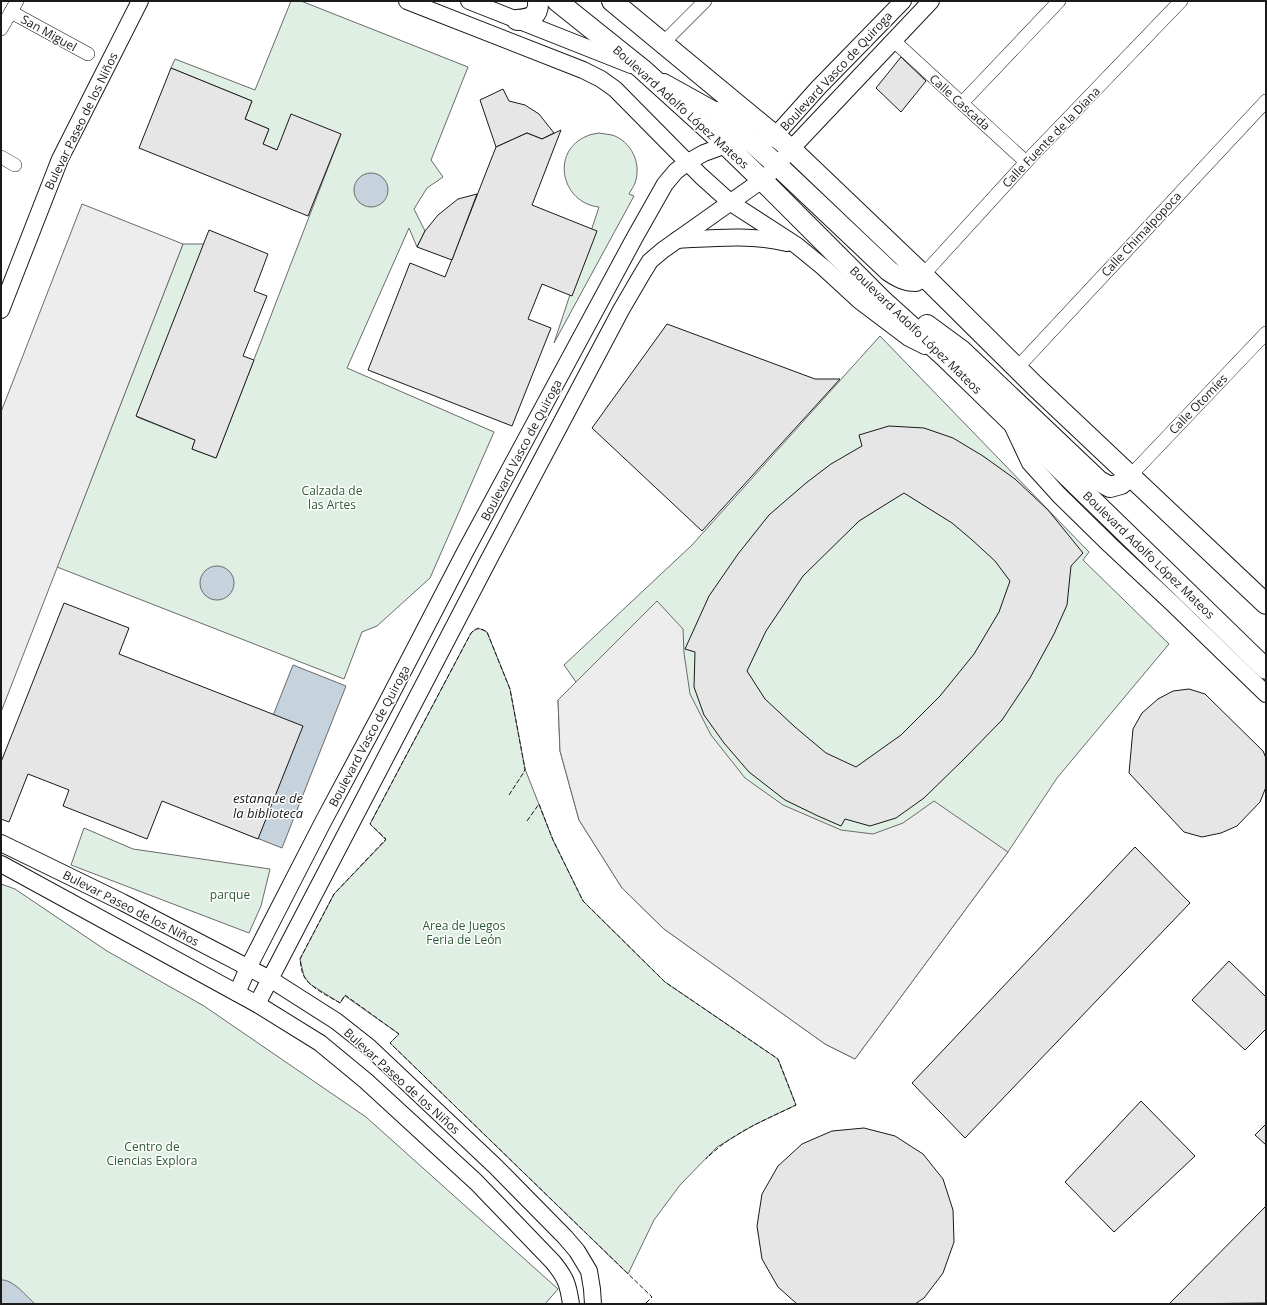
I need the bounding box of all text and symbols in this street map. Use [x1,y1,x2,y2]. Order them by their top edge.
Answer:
street label: Boulevard Vasco de Quiroga [776,7,896,135]
street label: San Miguel [18,11,80,55]
street label: Boulevard Adolfo López Mateos [609,41,753,173]
street label: Bulevar Paseo de los Niños [40,49,122,193]
street label: Calle Cascada [926,70,994,134]
street label: Calle Fuente de la Diana [998,83,1104,191]
street label: Calle Chimalpopoca [1097,188,1185,280]
street label: Boulevard Adolfo López Mateos [846,262,986,398]
street label: Calle Otomíes [1165,370,1231,438]
street label: Boulevard Vasco de Quiroga [476,376,566,524]
park label: Calzada de las Artes [302,482,363,513]
street label: Boulevard Adolfo López Mateos [1079,487,1219,623]
street label: Boulevard Vasco de Quiroga [324,662,414,810]
water label: estanque de la biblioteca [233,789,304,822]
street label: Bulevar Paseo de los Niños [60,866,202,950]
park label: parque [210,886,250,903]
park label: Area de Juegos Feria de León [423,917,506,948]
street label: Bulevar Paseo de los Niños [340,1024,464,1138]
park label: Centro de Ciencias Explora [106,1138,198,1169]

